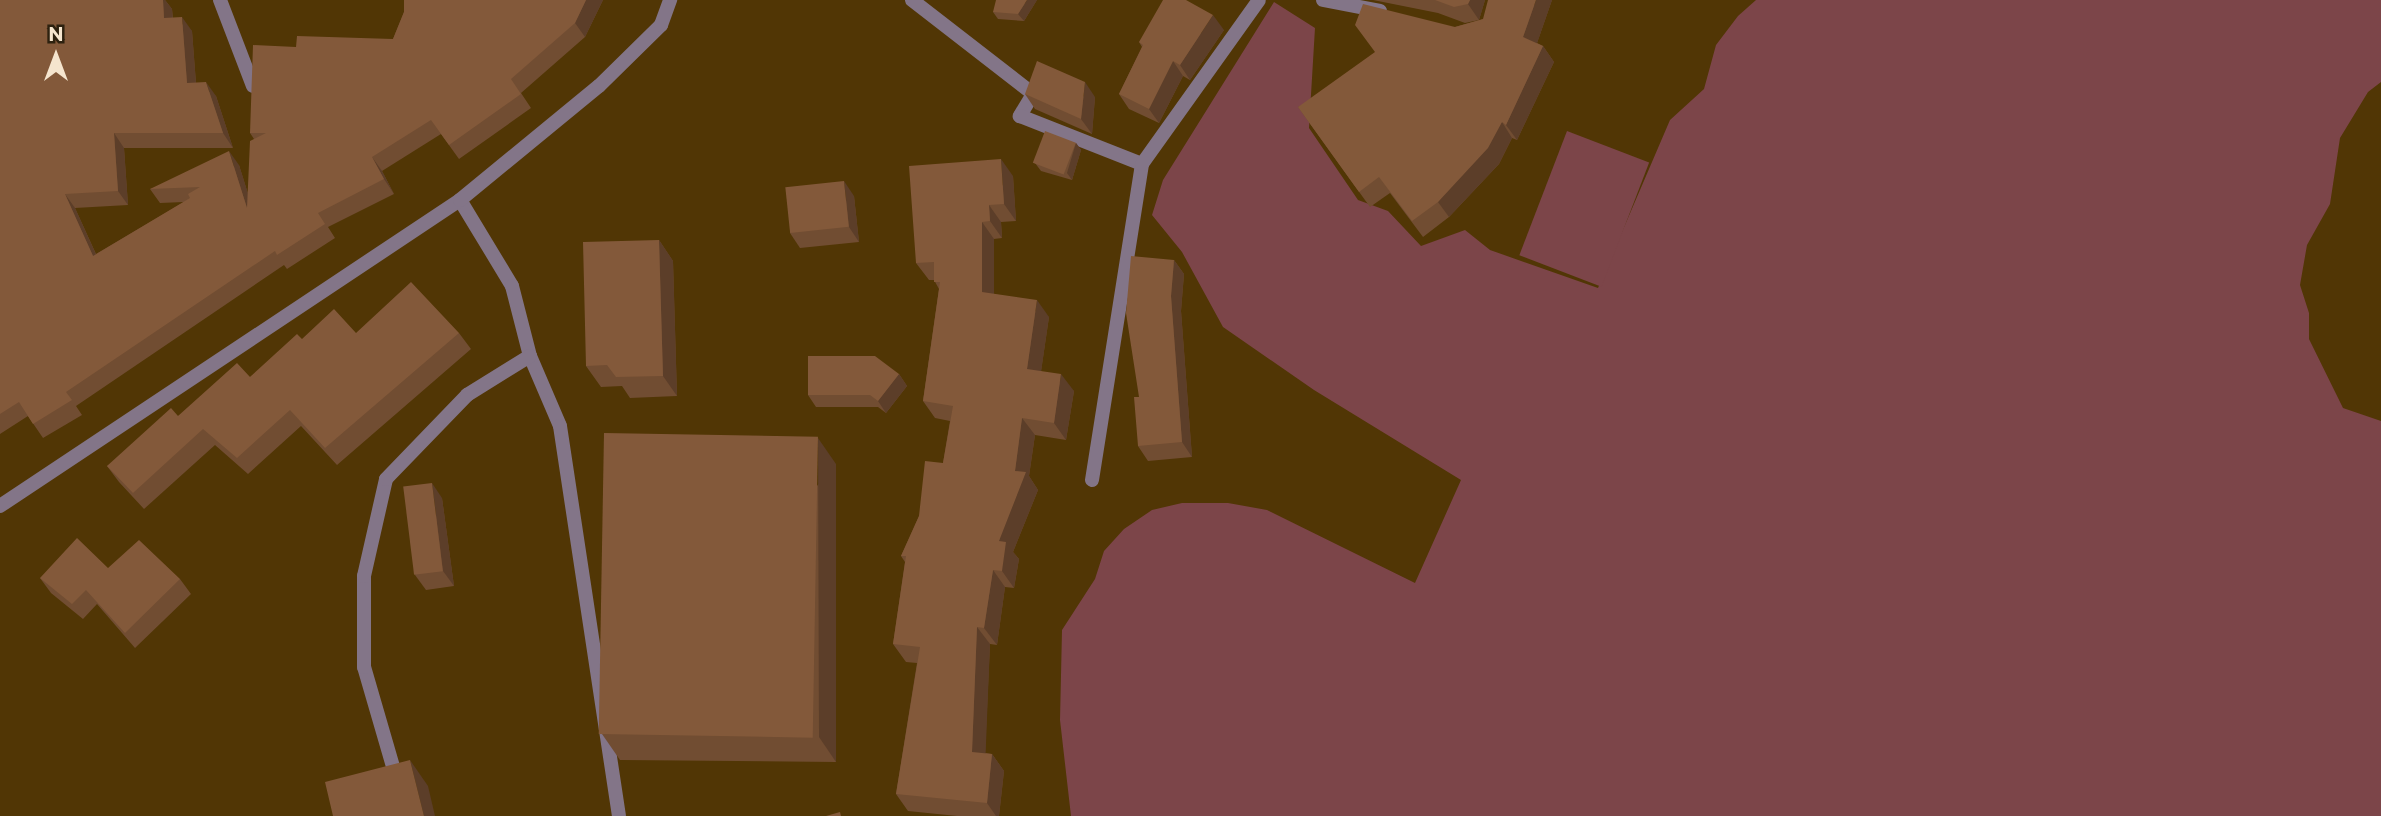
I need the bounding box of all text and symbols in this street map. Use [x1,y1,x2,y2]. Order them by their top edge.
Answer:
north arrow [21,21,91,91]
text: N [48,23,64,46]

